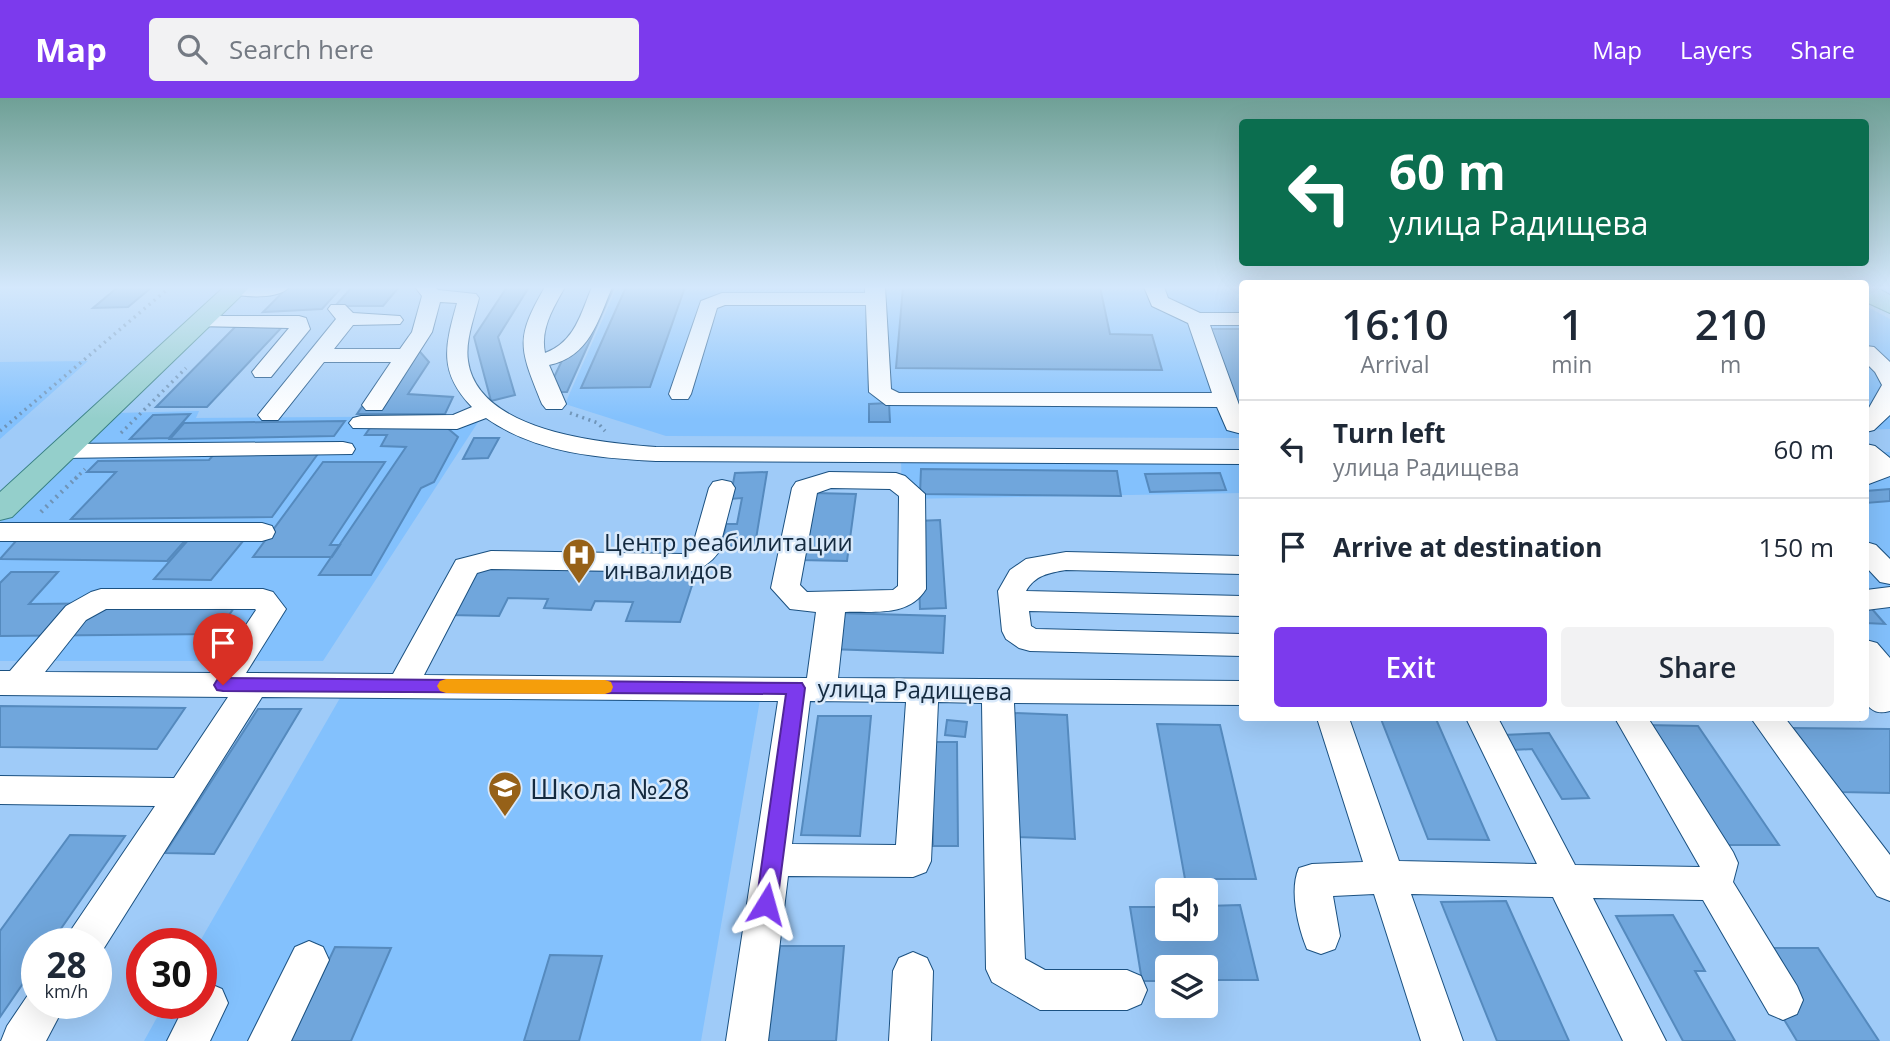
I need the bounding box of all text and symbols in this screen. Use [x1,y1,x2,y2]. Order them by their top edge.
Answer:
search box [149,18,639,81]
text: Map [35,27,107,72]
icon: search [173,30,211,68]
text: Search here [229,31,374,67]
text: Map [1592,33,1642,66]
text: Layers [1680,33,1753,66]
text: Share [1791,33,1855,66]
text: 60 m [1389,138,1506,204]
icon: left [1274,147,1365,238]
text: улица Радищева [1389,201,1648,244]
text: 16:10 [1341,295,1449,352]
text: 1 [1560,295,1584,352]
text: 210 [1695,295,1767,352]
text: Arrival [1360,348,1430,380]
text: min [1551,348,1592,380]
text: m [1720,348,1741,380]
text: Turn left [1333,415,1445,451]
icon: left [1274,430,1312,468]
text: 60 m [1773,431,1834,467]
text: улица Радищева [1333,451,1519,483]
place label: Центр реабилитации инвалидов [604,525,853,586]
icon: arrive [1274,528,1312,566]
text: Arrive at destination [1333,529,1602,565]
text: 150 m [1759,529,1834,565]
hospital icon: Центр реабилитации инвалидов [560,536,598,585]
pin [193,613,253,685]
icon: arrive [204,624,242,662]
button: Exit [1274,627,1547,707]
button: Share [1561,627,1834,707]
street label: улица Радищева [817,671,1013,707]
school or university icon: Школа №28 [486,769,524,818]
place label: Школа №28 [530,769,690,807]
position arrow [729,867,803,941]
map controls [1155,878,1218,1018]
button: sound [1155,878,1218,941]
speed limit sign: 30 [126,928,217,1019]
text: 28 [46,941,87,988]
button: layers [1155,955,1218,1018]
text: km/h [45,979,88,1003]

